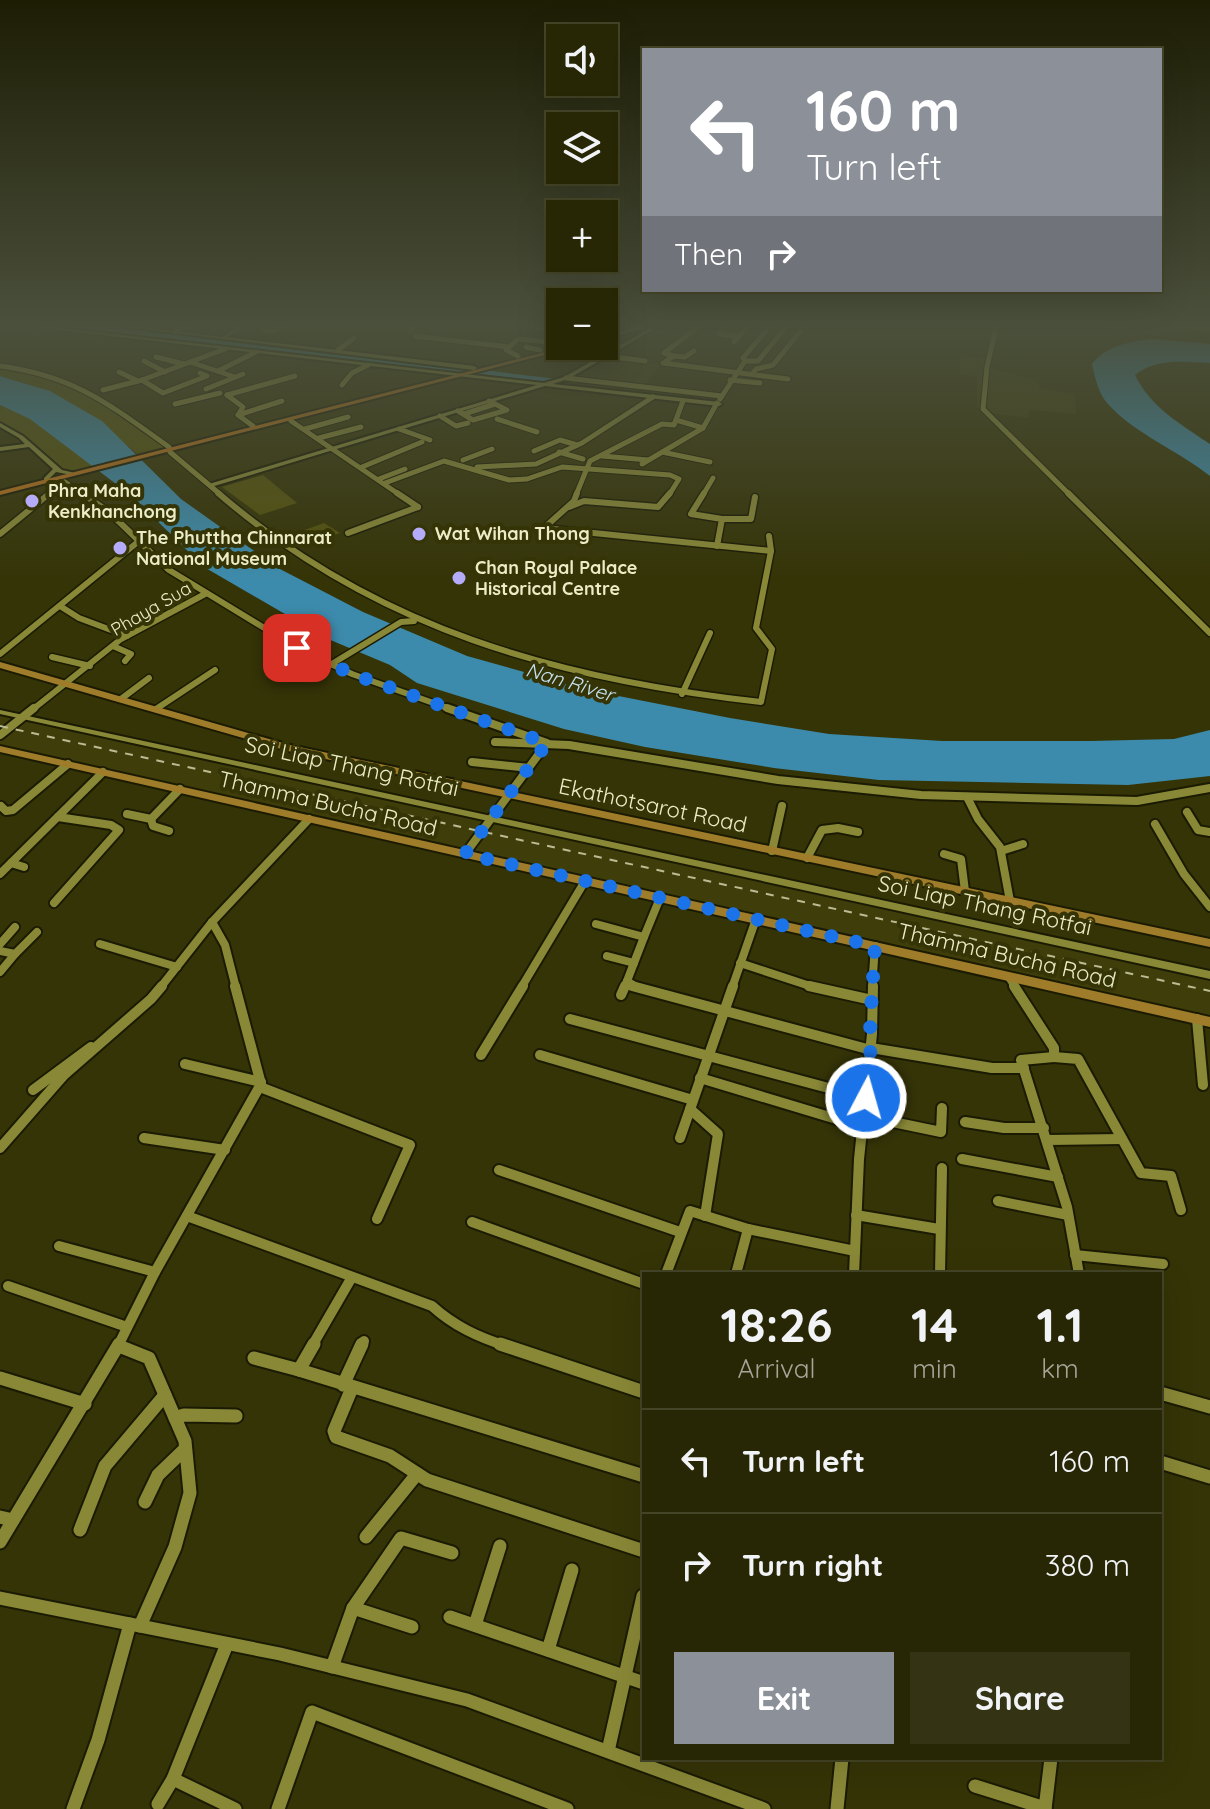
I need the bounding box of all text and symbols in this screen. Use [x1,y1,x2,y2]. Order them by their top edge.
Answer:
map controls [546,24,618,360]
button: sound [546,24,618,96]
text: 160 m [806,75,960,145]
icon: left [674,80,778,184]
button: layers [546,112,618,184]
text: Turn left [806,144,942,189]
button: + [546,200,618,272]
icon: right [759,232,803,276]
text: Then [674,235,743,273]
button: − [546,288,618,360]
place label: Phra Maha Kenkhanchong [48,479,177,523]
marker: Phra Maha Kenkhanchong [23,492,41,510]
place label: Wat Wihan Thong [435,522,590,545]
marker: Wat Wihan Thong [410,525,428,543]
place label: The Phuttha Chinnarat National Museum [136,526,332,570]
marker: The Phuttha Chinnarat National Museum [111,539,129,557]
place label: Chan Royal Palace Historical Centre [475,556,637,600]
marker: Chan Royal Palace Historical Centre [450,569,468,587]
street label: Phaya Sua [106,576,195,641]
pin [263,614,331,682]
icon: arrive [275,626,319,670]
water label: Nan River [523,656,619,707]
street label: Soi Liap Thang Rotfai [243,730,461,802]
street label: Thamma Bucha Road [216,764,440,842]
street label: Ekathotsarot Road [556,771,750,839]
street label: Soi Liap Thang Rotfai [876,869,1094,941]
street label: Thamma Bucha Road [895,916,1119,994]
position arrow [824,1056,908,1140]
text: 18:26 [721,1294,833,1354]
text: 14 [911,1294,958,1354]
text: 1.1 [1037,1294,1083,1354]
text: Arrival [738,1352,815,1385]
text: min [912,1352,957,1385]
text: km [1041,1352,1079,1385]
icon: left [674,1439,718,1483]
text: Turn left [742,1442,865,1480]
text: 160 m [1049,1442,1130,1480]
icon: right [674,1543,718,1587]
text: Turn right [742,1546,883,1584]
text: 380 m [1045,1546,1130,1584]
button: Exit [674,1652,894,1744]
button: Share [910,1652,1130,1744]

